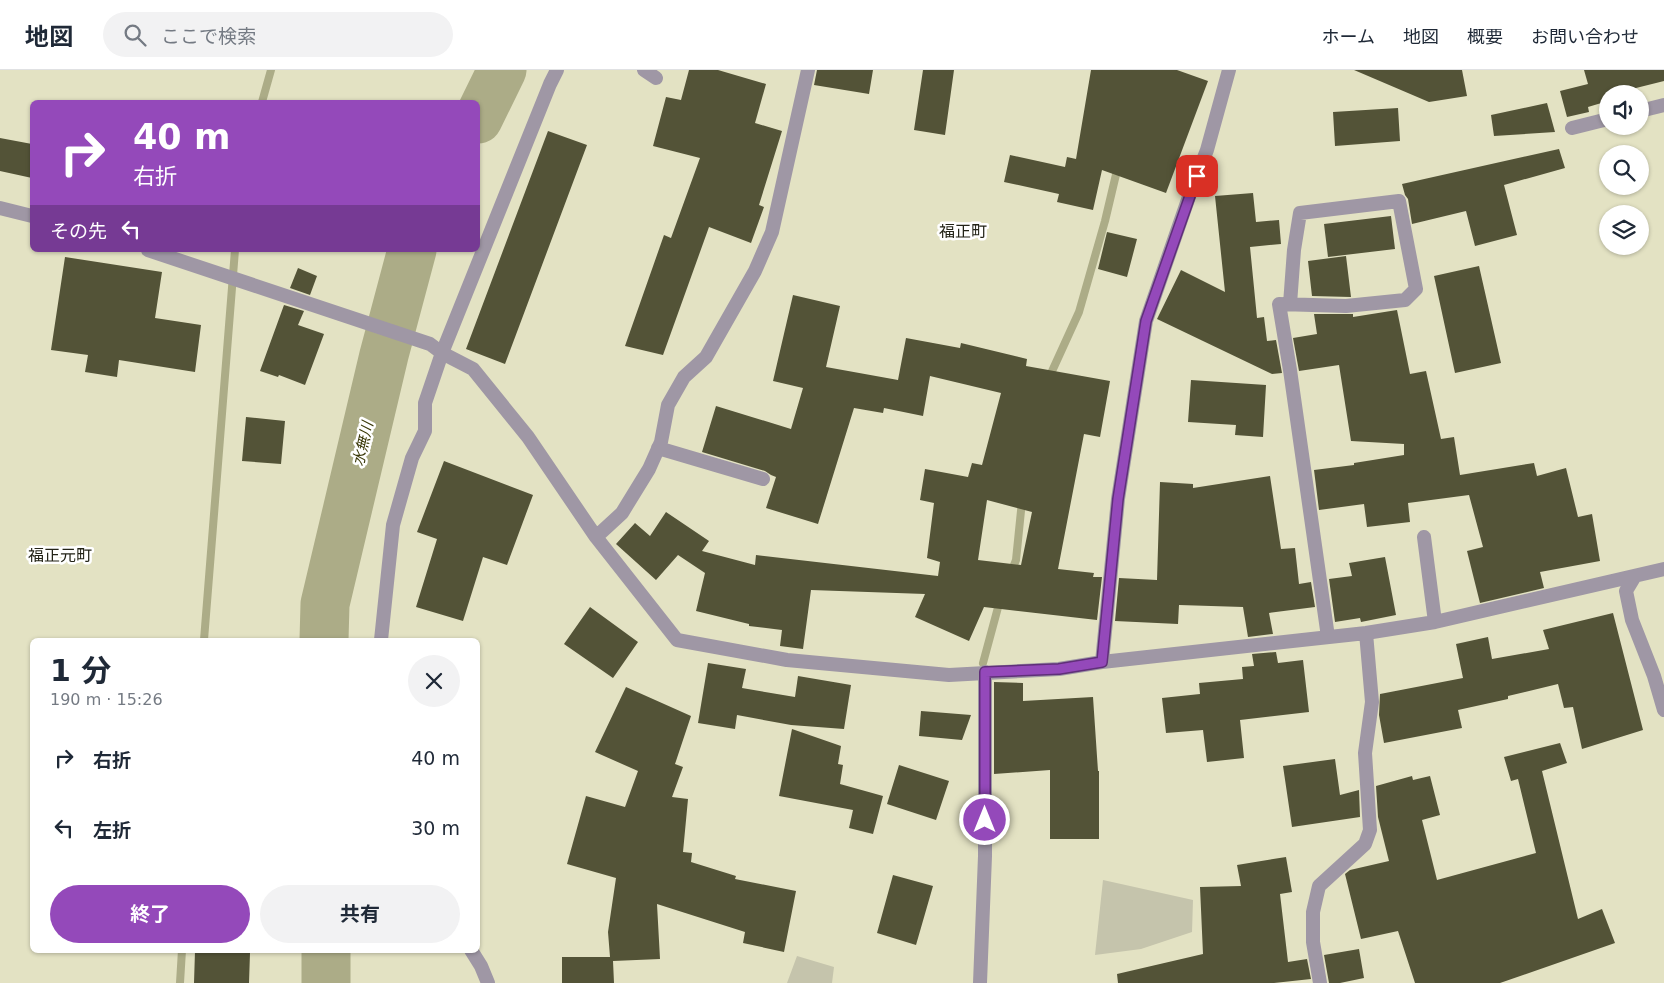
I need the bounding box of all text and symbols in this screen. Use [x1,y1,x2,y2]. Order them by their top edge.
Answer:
search box [103,12,453,57]
icon: search [121,21,149,49]
text: 地図 [25,23,73,51]
text: ここで検索 [161,25,256,47]
text: ホーム [1322,26,1375,47]
text: 地図 [1403,26,1439,47]
text: 概要 [1467,26,1503,47]
text: お問い合わせ [1531,26,1639,47]
map controls [1599,85,1649,255]
button: sound [1599,85,1649,135]
text: 40 m [133,117,230,157]
icon: right [50,120,115,185]
button: search [1599,145,1649,195]
pin [1176,155,1218,197]
icon: arrive [1183,162,1211,190]
text: 右折 [133,164,177,189]
button: layers [1599,205,1649,255]
icon: left [117,215,145,243]
text: その先 [50,220,107,242]
district label: 福正町 [939,222,987,241]
water label: 水無川 [349,418,377,468]
district label: 福正元町 [28,546,92,565]
text: 1 分 [50,653,111,688]
button: close [408,655,460,707]
text: 190 m · 15:26 [50,690,163,709]
icon: right [50,744,78,772]
text: 40 m [411,747,460,769]
text: 右折 [93,749,131,771]
position arrow [958,793,1010,845]
icon: left [50,814,78,842]
text: 30 m [411,817,460,839]
text: 左折 [93,819,131,841]
button: 終了 [50,885,250,943]
button: 共有 [260,885,460,943]

